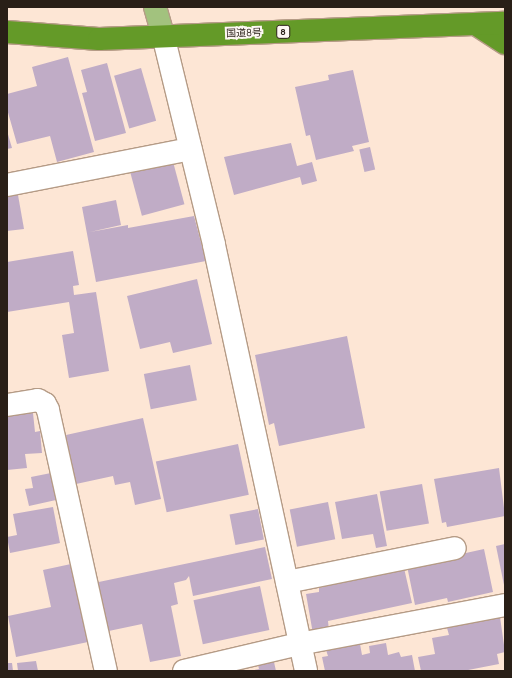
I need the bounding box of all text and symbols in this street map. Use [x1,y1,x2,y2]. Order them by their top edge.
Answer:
road number: 8 [276,25,290,39]
street label: 国道8号 [226,26,262,40]

